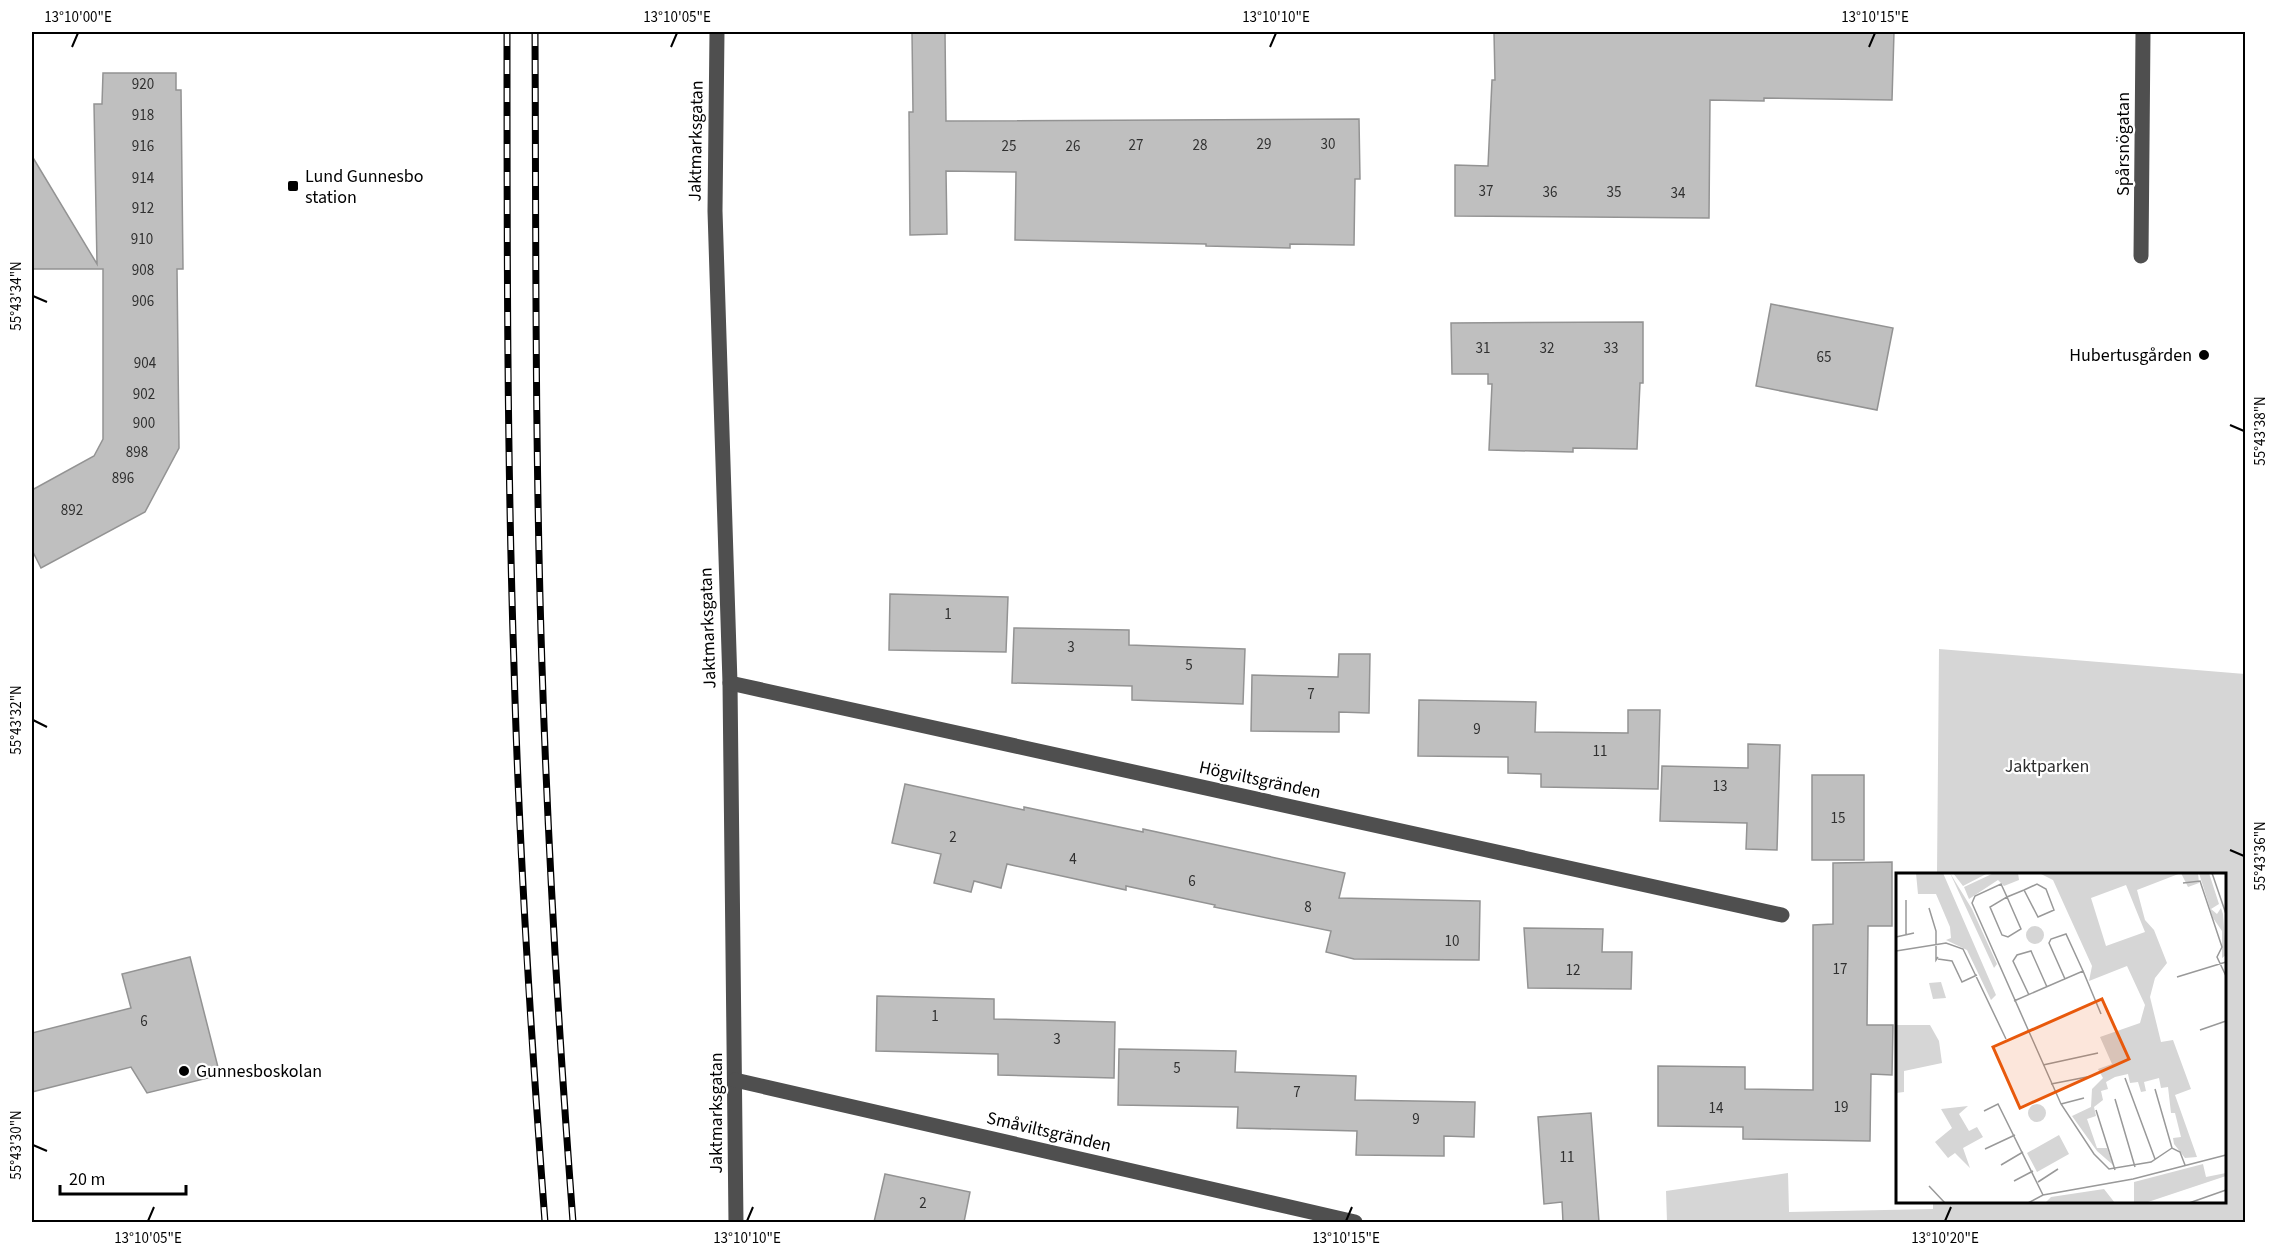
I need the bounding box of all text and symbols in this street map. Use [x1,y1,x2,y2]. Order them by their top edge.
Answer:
text: 13°10'00"E [44,7,112,28]
text: 13°10'05"E [643,7,711,28]
text: 13°10'10"E [1242,7,1310,28]
text: 13°10'15"E [1841,7,1909,28]
house number: 920 [132,74,154,95]
street label: Jaktmarksgatan [682,80,710,202]
street label: Spårsnögatan [2111,92,2136,196]
house number: 918 [132,105,154,126]
house number: 29 [1257,134,1271,155]
house number: 30 [1321,134,1335,155]
house number: 27 [1129,135,1143,156]
house number: 28 [1193,135,1207,156]
house number: 916 [132,136,154,157]
house number: 25 [1002,136,1016,157]
house number: 26 [1066,136,1080,157]
place label: Lund Gunnesbo station [305,164,424,210]
house number: 914 [132,168,155,189]
marker: Lund Gunnesbo station [286,179,300,193]
house number: 37 [1479,181,1493,202]
house number: 36 [1543,182,1557,203]
house number: 35 [1607,182,1621,203]
house number: 34 [1671,183,1686,204]
house number: 912 [132,198,154,219]
house number: 910 [131,229,153,250]
house number: 908 [132,260,154,281]
text: 55°43'34"N [6,261,27,331]
house number: 906 [132,291,154,312]
house number: 31 [1476,338,1490,359]
house number: 32 [1540,338,1554,359]
house number: 33 [1604,338,1618,359]
place label: Hubertusgården [2069,343,2192,368]
house number: 65 [1817,347,1831,368]
marker: Hubertusgården [2197,348,2211,362]
house number: 904 [134,353,157,374]
house number: 902 [133,384,155,405]
text: 55°43'38"N [2250,396,2271,466]
house number: 900 [133,413,155,434]
house number: 898 [126,442,148,463]
house number: 896 [112,468,134,489]
house number: 892 [61,500,83,521]
street label: Jaktmarksgatan [693,567,723,689]
house number: 1 [944,604,952,625]
house number: 3 [1067,637,1075,658]
house number: 5 [1185,655,1193,676]
house number: 7 [1307,684,1315,705]
text: 55°43'32"N [6,685,27,755]
house number: 9 [1473,719,1481,740]
house number: 11 [1593,741,1607,762]
park label: Jaktparken [2005,754,2089,779]
street label: Högviltsgränden [1197,755,1323,805]
house number: 13 [1713,776,1727,797]
house number: 15 [1831,808,1845,829]
text: 55°43'36"N [2250,821,2271,891]
house number: 2 [949,827,957,848]
house number: 4 [1069,849,1077,870]
house number: 6 [1188,871,1196,892]
inset map [1896,873,2226,1203]
house number: 8 [1304,897,1312,918]
house number: 10 [1445,931,1459,952]
house number: 17 [1833,959,1847,980]
house number: 12 [1566,960,1580,981]
house number: 1 [931,1006,939,1027]
house number: 6 [140,1011,148,1032]
house number: 3 [1053,1029,1061,1050]
street label: Jaktmarksgatan [704,1052,729,1174]
house number: 5 [1173,1058,1181,1079]
place label: Gunnesboskolan [196,1059,322,1084]
marker: Gunnesboskolan [177,1064,191,1078]
house number: 7 [1293,1082,1301,1103]
house number: 19 [1834,1097,1848,1118]
house number: 14 [1709,1098,1724,1119]
street label: Småviltsgränden [984,1106,1114,1158]
house number: 9 [1412,1109,1420,1130]
text: 55°43'30"N [6,1110,27,1180]
house number: 11 [1560,1147,1574,1168]
scale bar [60,1158,186,1196]
text: 20 m [69,1167,105,1192]
house number: 2 [919,1193,927,1214]
text: 13°10'05"E [114,1228,182,1249]
text: 13°10'10"E [713,1228,781,1249]
text: 13°10'15"E [1312,1228,1380,1249]
text: 13°10'20"E [1911,1228,1979,1249]

